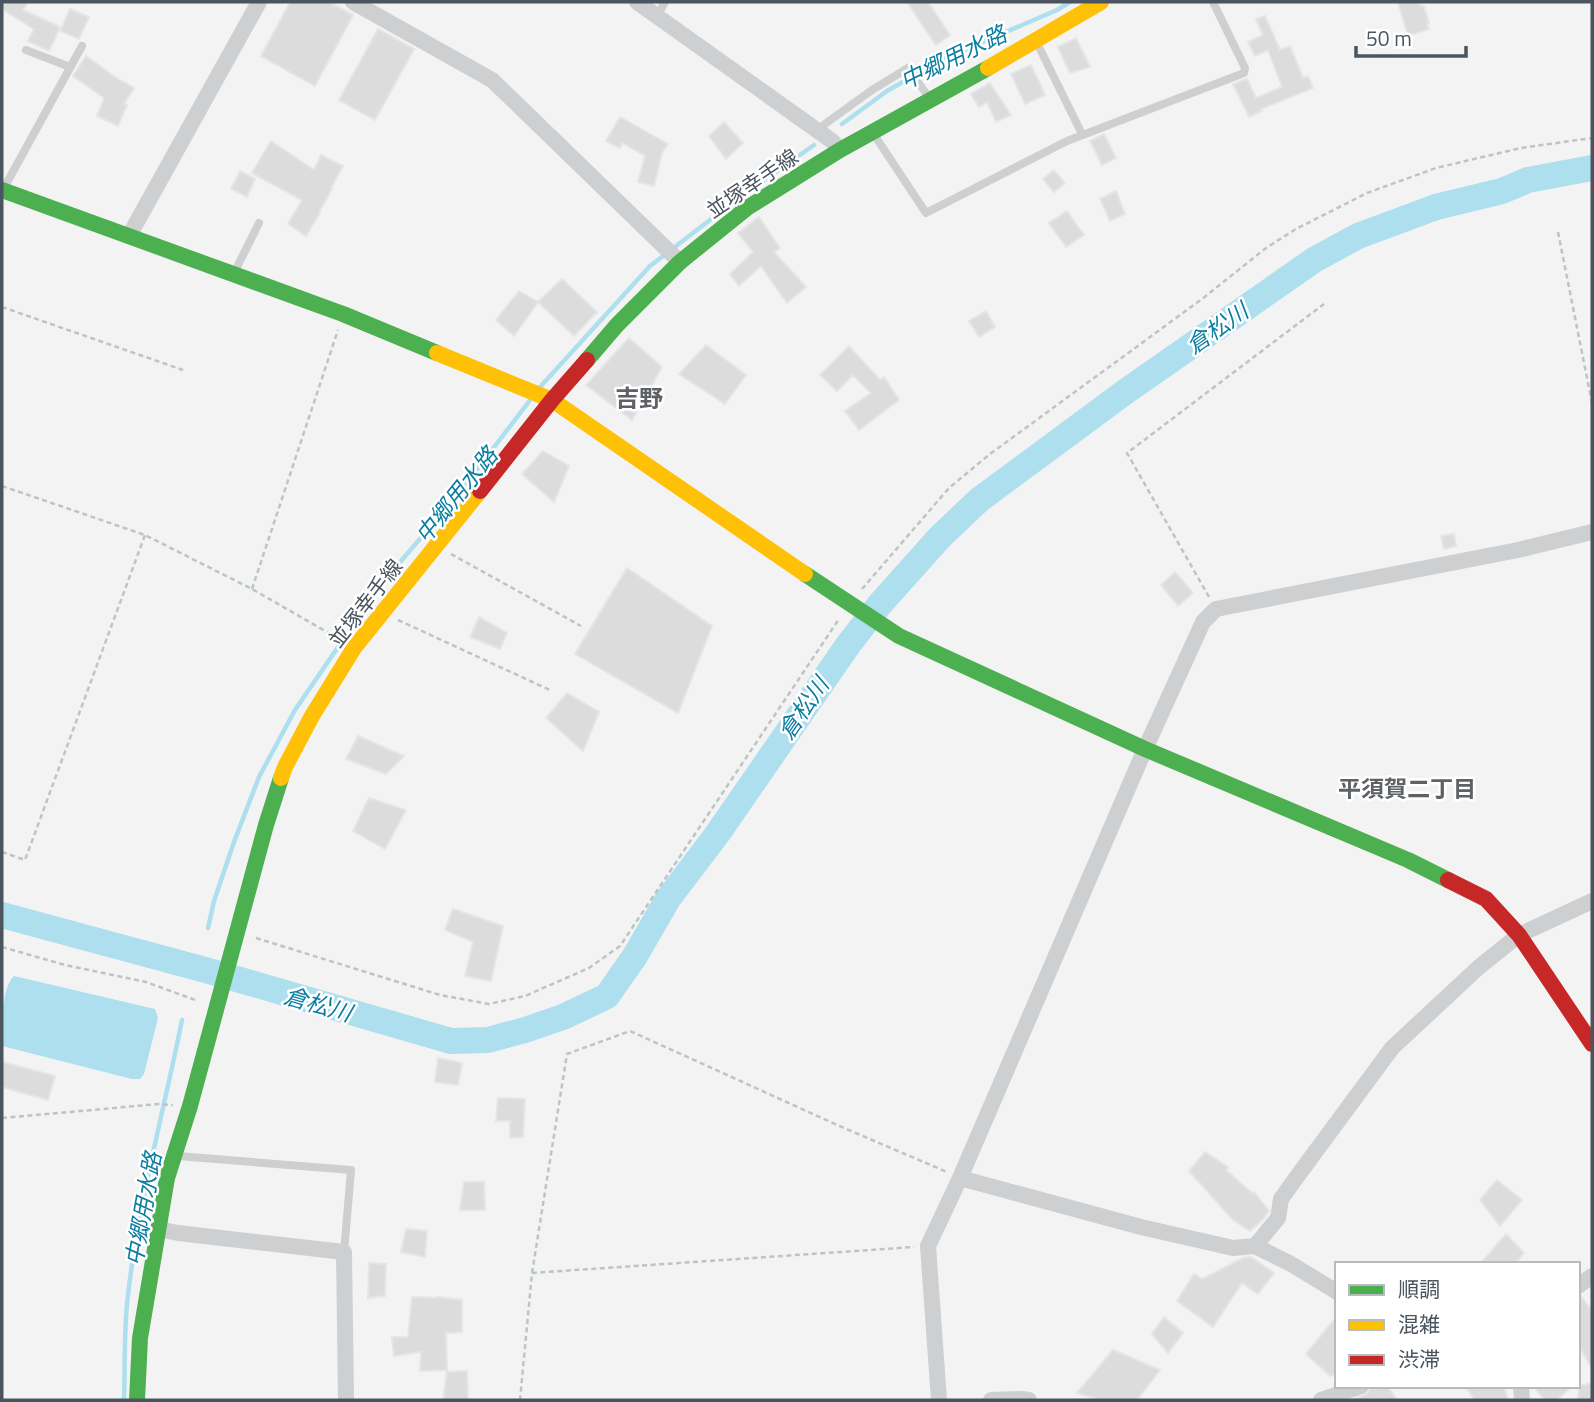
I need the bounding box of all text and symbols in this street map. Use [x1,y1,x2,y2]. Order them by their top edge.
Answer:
scale bar [1356,14,1466,58]
water label: 中郷用水路 [894,15,1014,98]
text: 50 m [1366,22,1412,54]
street label: 並塚幸手線 [700,140,804,226]
water label: 倉松川 [1179,292,1258,362]
district label: 吉野 [615,380,663,416]
water label: 中郷用水路 [406,438,507,551]
street label: 並塚幸手線 [320,552,410,654]
water label: 倉松川 [769,667,839,746]
district label: 平須賀二丁目 [1338,771,1476,806]
water label: 倉松川 [280,978,359,1031]
water label: 中郷用水路 [116,1147,171,1269]
legend [1335,1262,1580,1388]
text: 順調 [1398,1273,1440,1305]
text: 混雑 [1398,1308,1440,1340]
text: 渋滞 [1398,1343,1440,1375]

